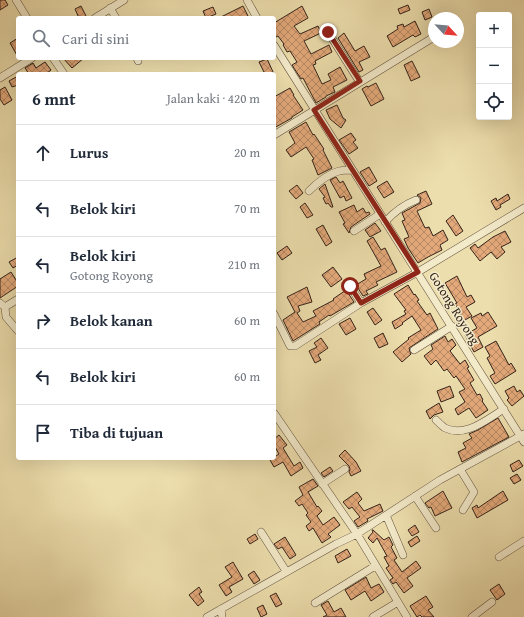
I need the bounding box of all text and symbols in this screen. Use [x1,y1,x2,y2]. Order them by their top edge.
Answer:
north arrow [428,12,464,48]
map controls [476,12,512,120]
button: + [476,12,512,48]
search box [16,16,276,60]
route end [319,23,337,41]
icon: search [30,27,52,49]
text: Cari di sini [62,28,129,49]
button: − [476,48,512,84]
button: locate [476,84,512,120]
text: 6 mnt [32,86,76,111]
text: Jalan kaki · 420 m [167,89,260,108]
icon: ahead [32,142,54,164]
text: Lurus [70,142,108,163]
text: 20 m [234,143,260,162]
icon: left [32,198,54,220]
text: Belok kiri [70,198,136,219]
text: 70 m [234,199,260,218]
text: Belok kiri [70,245,136,266]
icon: left [32,254,54,276]
text: 210 m [228,255,260,274]
text: Gotong Royong [70,266,153,285]
street label: Gotong Royong [425,268,485,349]
route start [341,277,359,295]
icon: right [32,310,54,332]
text: Belok kanan [70,310,153,331]
text: 60 m [234,311,260,330]
icon: left [32,366,54,388]
text: Belok kiri [70,366,136,387]
text: 60 m [234,367,260,386]
icon: arrive [32,422,54,444]
text: Tiba di tujuan [70,422,163,443]

